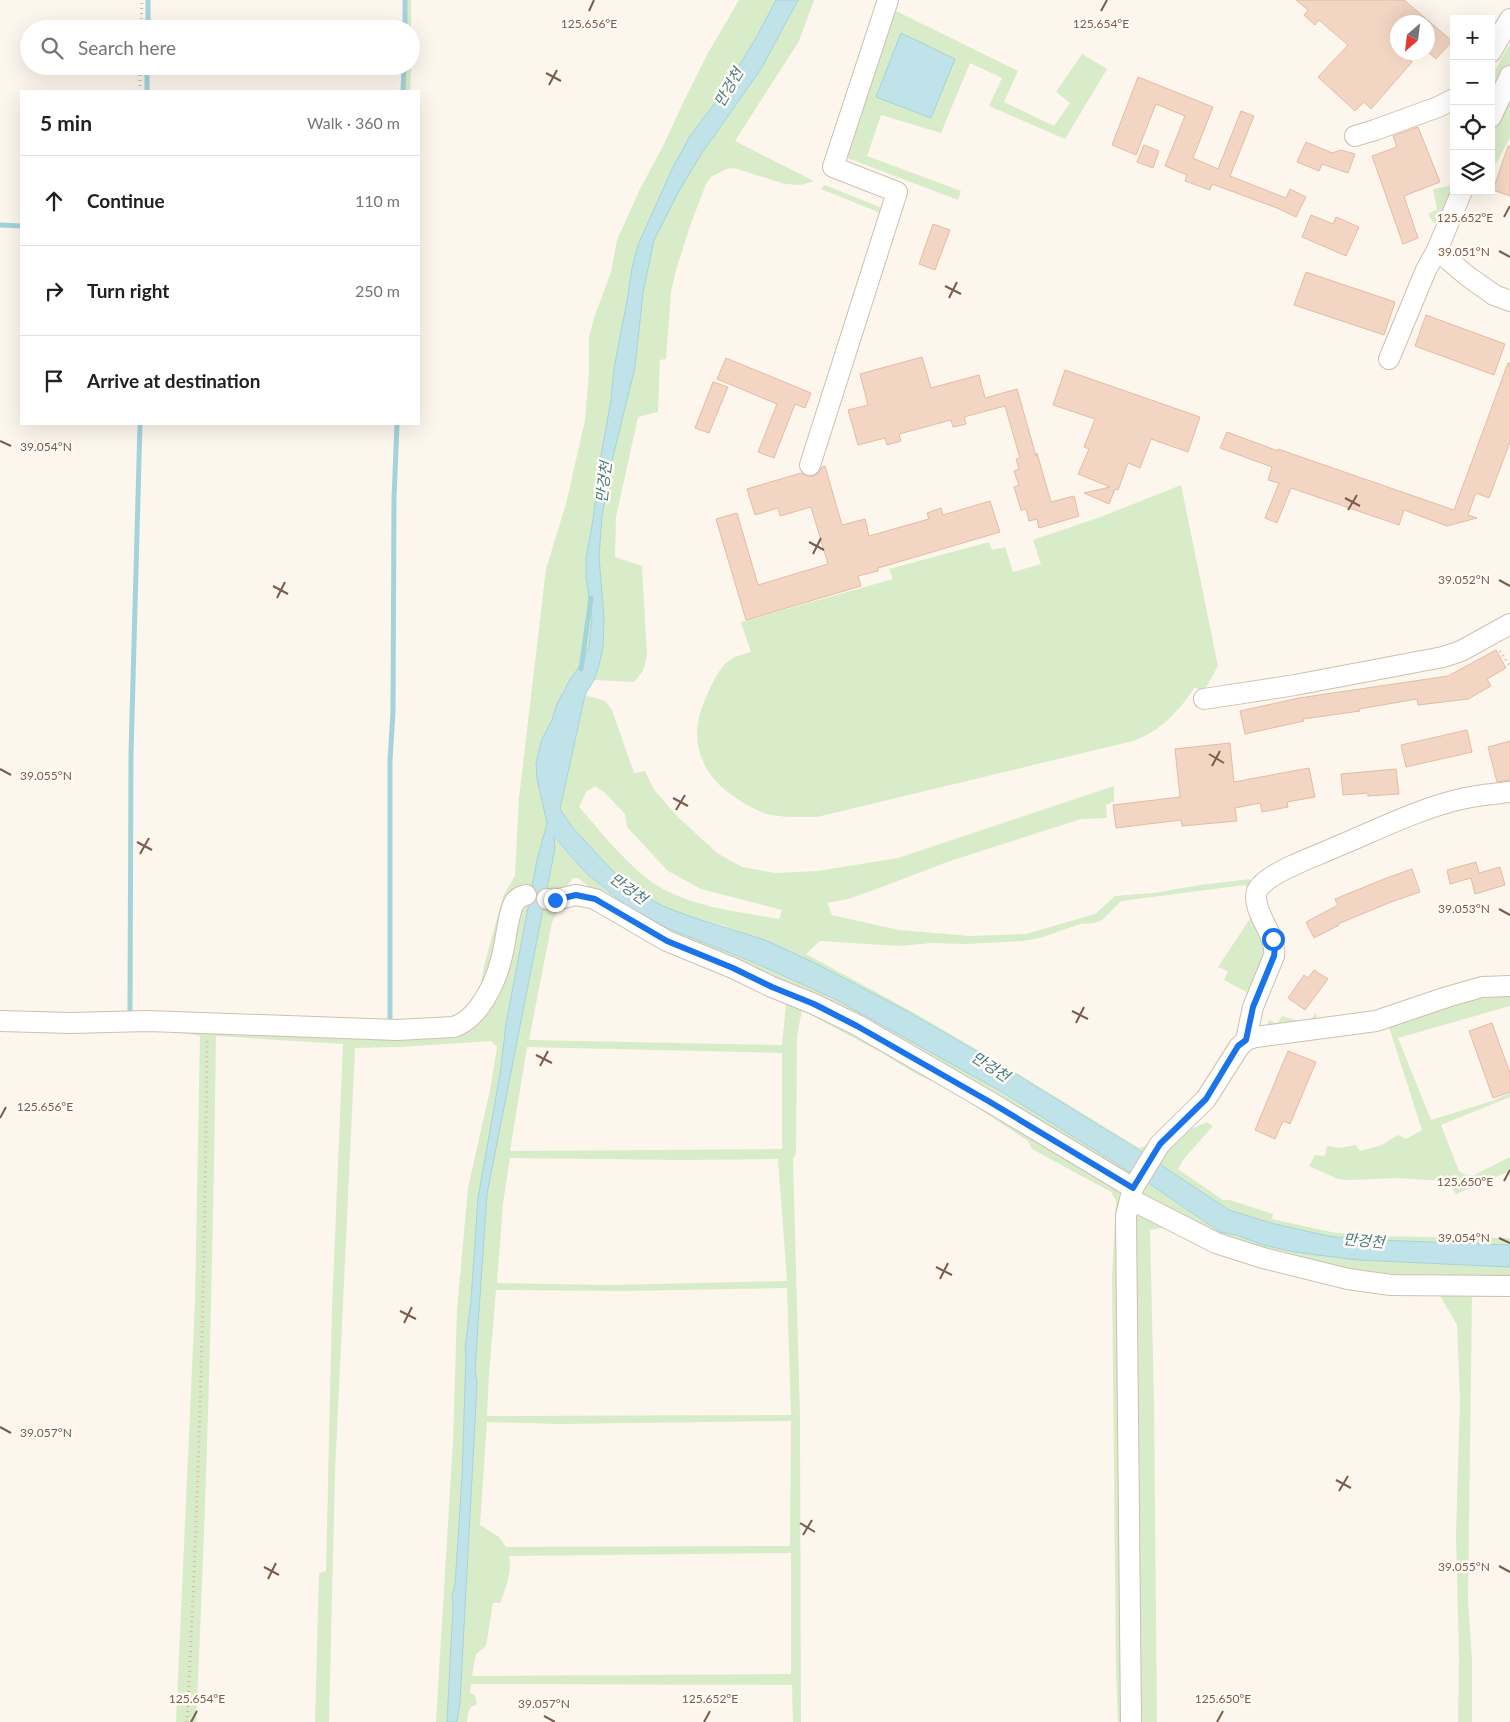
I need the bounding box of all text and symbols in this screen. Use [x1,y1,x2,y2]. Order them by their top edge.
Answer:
north arrow [1390,15,1435,60]
map controls [1450,15,1495,195]
button: + [1450,15,1495,60]
text: 125.656°E [561,16,617,31]
text: 125.654°E [1073,16,1129,31]
search box [20,20,420,75]
icon: search [38,34,66,62]
text: Search here [78,36,176,59]
button: − [1450,60,1495,105]
water label: 만겅천 [710,63,747,109]
button: locate [1450,105,1495,150]
text: 5 min [40,110,92,135]
text: Walk · 360 m [307,113,400,132]
button: layers [1450,150,1495,195]
icon: ahead [40,187,68,215]
text: Continue [87,189,165,212]
text: 110 m [355,191,400,210]
text: 125.652°E [1437,210,1493,225]
text: 39.051°N [1438,244,1490,259]
icon: right [40,277,68,305]
text: Turn right [87,279,169,302]
text: 250 m [355,281,400,300]
icon: arrive [40,367,68,395]
text: Arrive at destination [87,369,260,392]
text: 39.054°N [20,439,72,454]
water label: 만겅천 [592,458,615,504]
text: 39.052°N [1438,572,1490,587]
text: 39.055°N [20,768,72,783]
water label: 만겅천 [607,869,653,909]
route end [544,889,567,912]
text: 39.053°N [1438,901,1490,916]
route start [1262,928,1285,951]
water label: 만겅천 [969,1047,1015,1086]
text: 125.656°E [17,1099,73,1114]
text: 125.650°E [1437,1174,1493,1189]
water label: 만겅천 [1343,1229,1388,1251]
text: 39.054°N [1438,1230,1490,1245]
text: 39.057°N [20,1425,72,1440]
text: 39.055°N [1438,1559,1490,1574]
text: 125.654°E [169,1691,225,1706]
text: 125.652°E [682,1691,738,1706]
text: 125.650°E [1195,1691,1251,1706]
text: 39.057°N [518,1696,570,1711]

